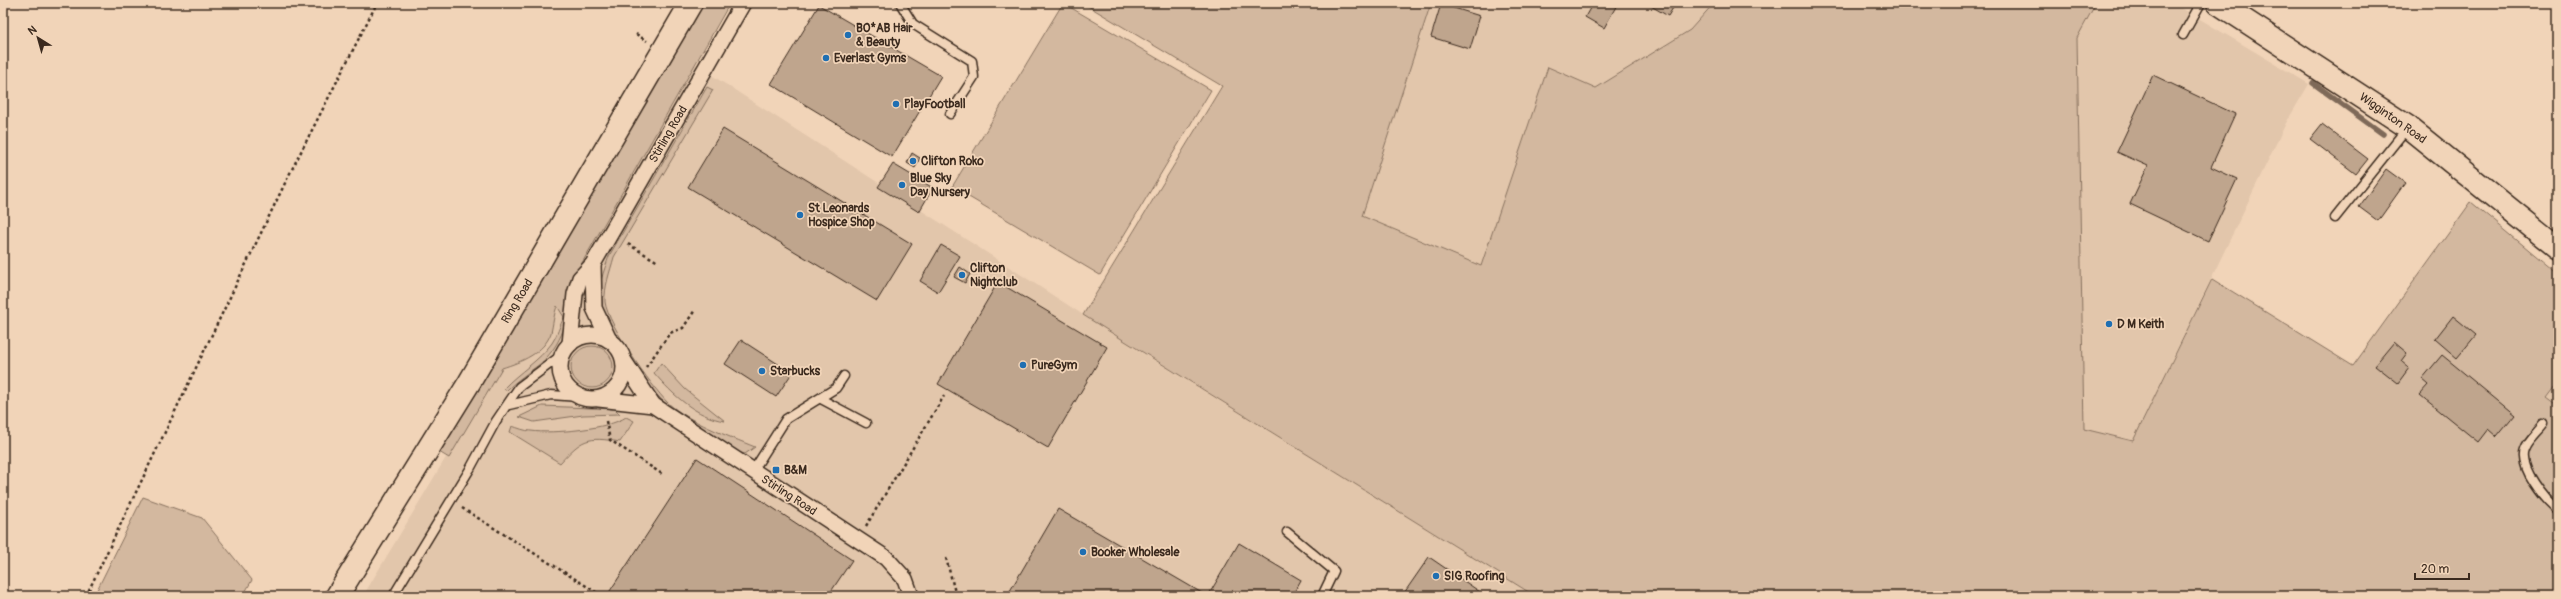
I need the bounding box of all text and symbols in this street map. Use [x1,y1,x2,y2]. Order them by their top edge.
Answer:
north arrow [18,18,58,58]
place label: BO*AB Hair & Beauty [856,21,913,50]
text: N [25,23,40,38]
marker: BO*AB Hair & Beauty [843,30,853,40]
place label: Everlast Gyms [834,51,907,66]
marker: Everlast Gyms [821,53,831,63]
street label: Wigginton Road [2356,90,2429,147]
place label: PlayFootball [904,97,966,112]
marker: PlayFootball [891,99,901,109]
street label: Stirling Road [646,103,691,165]
place label: Clifton Roko [921,154,984,169]
marker: Clifton Roko [908,156,918,166]
place label: Blue Sky Day Nursery [910,171,971,200]
marker: Blue Sky Day Nursery [897,180,907,190]
place label: St Leonards Hospice Shop [808,201,875,230]
marker: St Leonards Hospice Shop [795,210,805,220]
place label: Clifton Nightclub [970,261,1018,290]
marker: Clifton Nightclub [957,270,967,280]
street label: Ring Road [498,276,537,326]
place label: D M Keith [2117,317,2164,332]
marker: D M Keith [2104,319,2114,329]
place label: PureGym [1031,358,1078,373]
marker: PureGym [1018,360,1028,370]
place label: Starbucks [770,364,821,379]
marker: Starbucks [757,366,767,376]
place label: B&M [784,463,807,478]
marker: B&M [771,465,781,475]
street label: Stirling Road [758,472,819,519]
place label: Booker Wholesale [1091,545,1180,560]
marker: Booker Wholesale [1078,547,1088,557]
scale bar [2415,555,2469,581]
text: 20 m [2421,562,2450,577]
place label: SIG Roofing [1444,569,1505,584]
marker: SIG Roofing [1431,571,1441,581]

